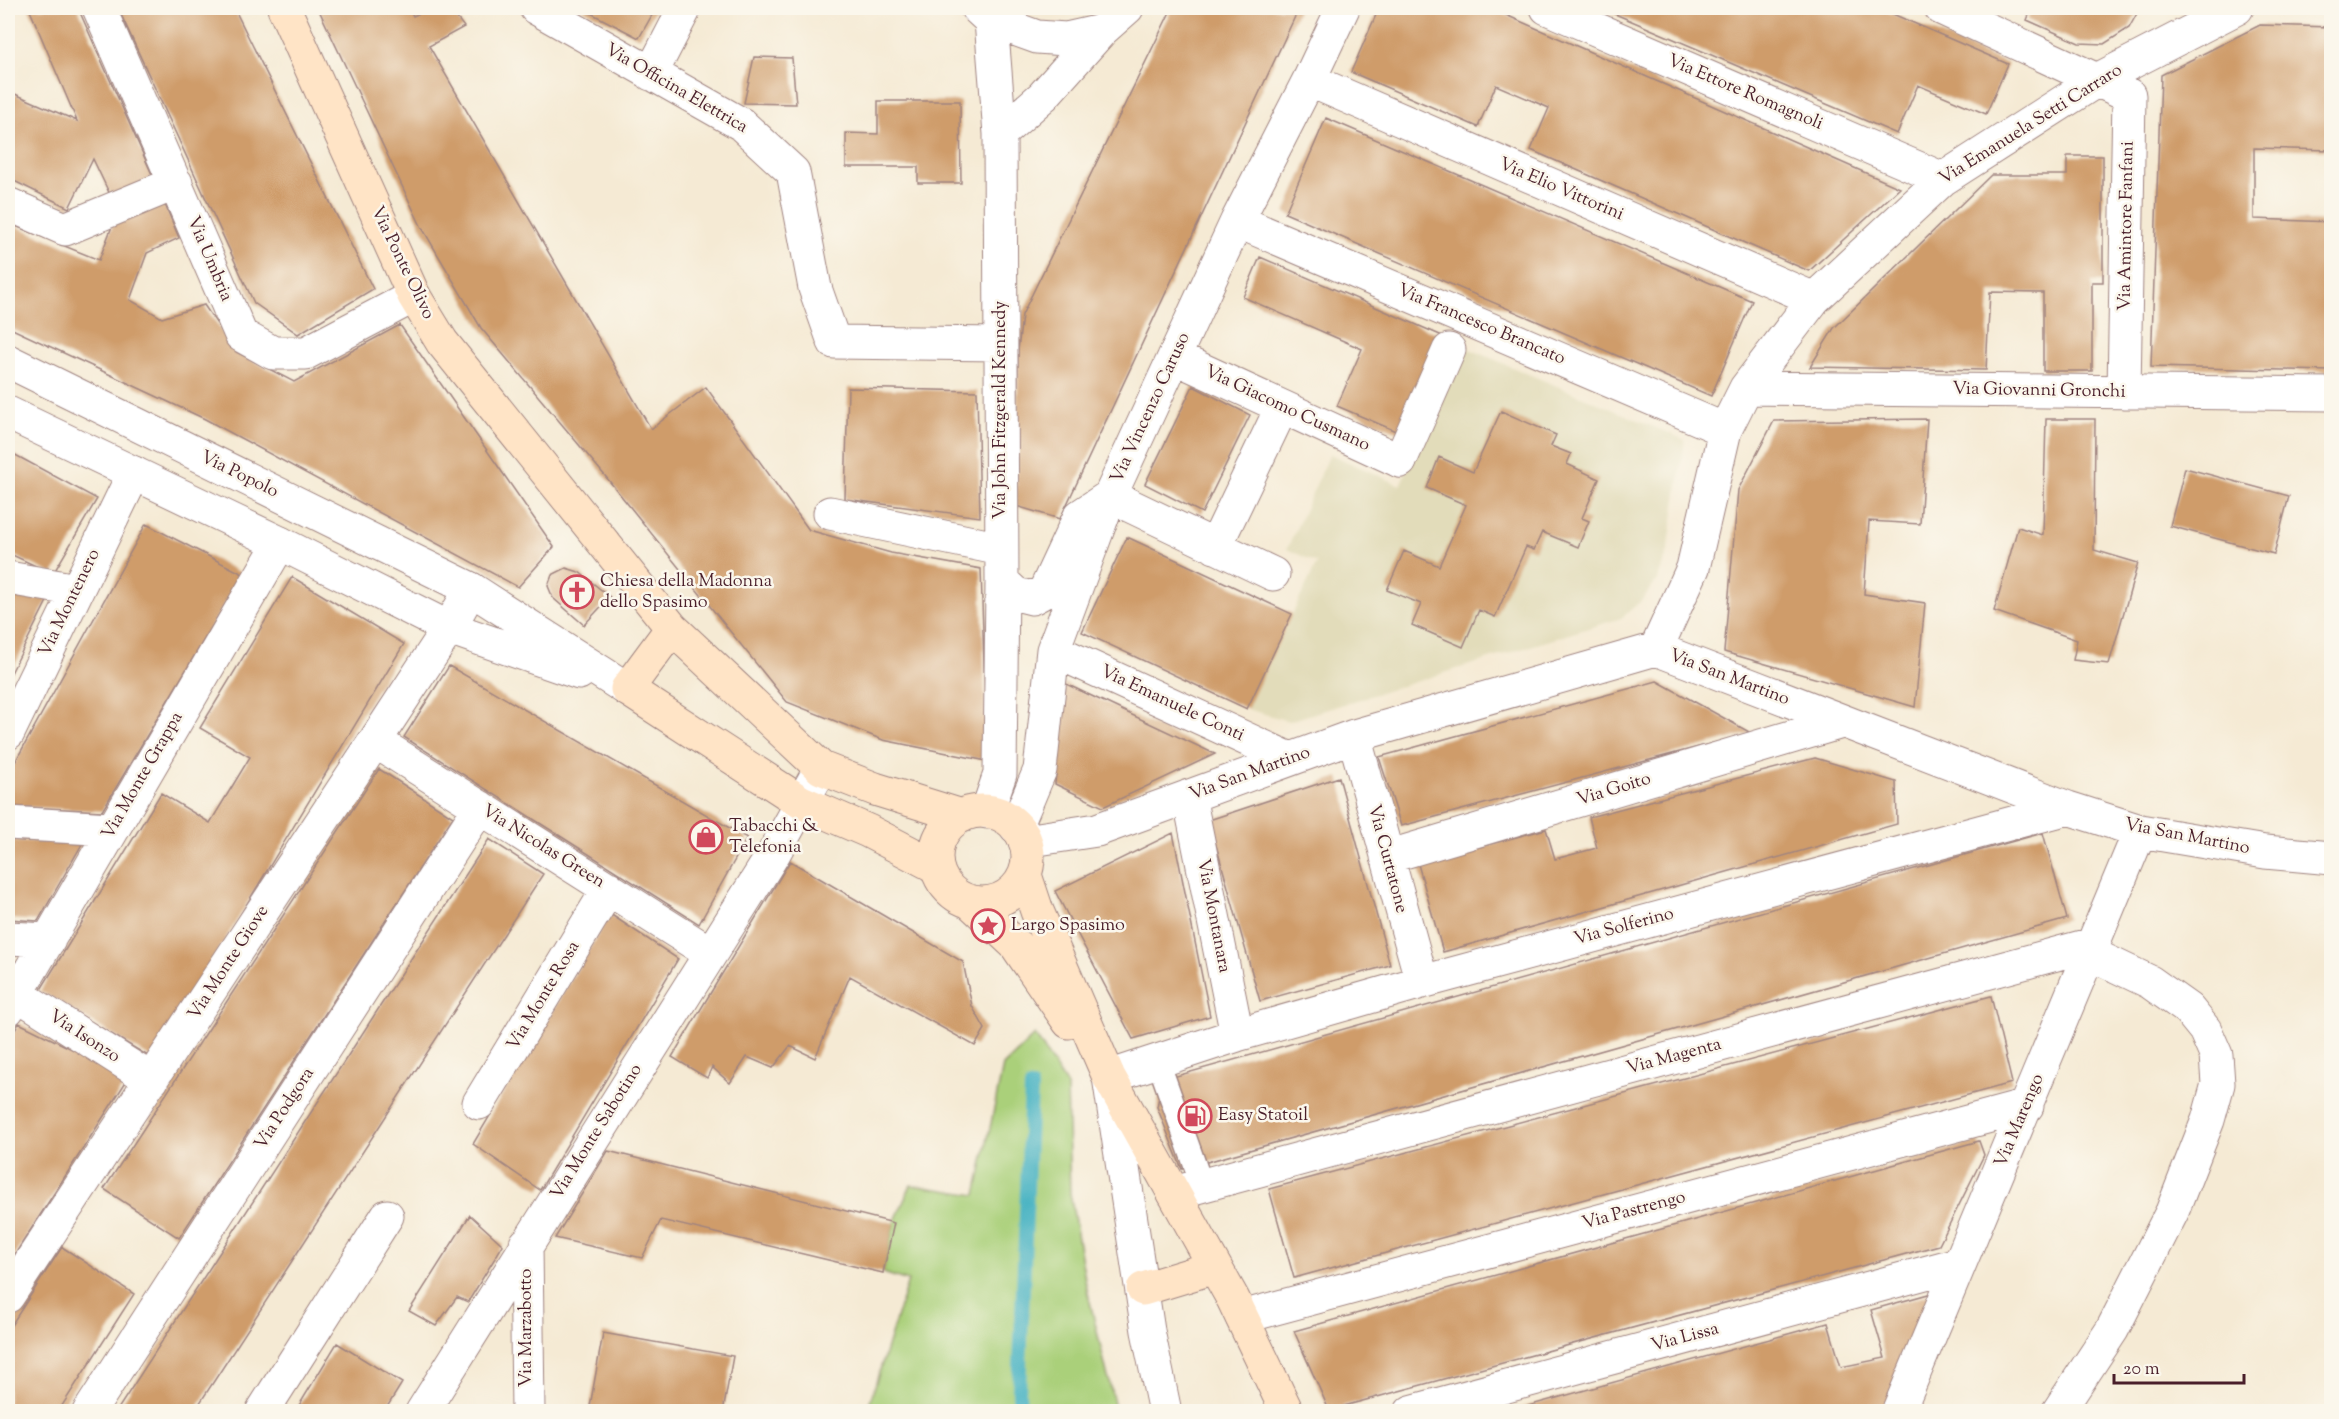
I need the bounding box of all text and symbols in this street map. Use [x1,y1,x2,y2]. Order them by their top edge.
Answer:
street label: Via Officina Elettrica [600,37,752,141]
street label: Via Ettore Romagnoli [1663,48,1827,138]
street label: Via Emanuela Setti Carraro [1934,58,2128,192]
street label: Via Amintore Fanfani [2113,141,2141,311]
street label: Via Elio Vittorini [1494,152,1628,228]
street label: Via Ponte Olivo [363,202,441,324]
street label: Via Umbria [179,212,239,306]
street label: Via Francesco Brancato [1393,278,1569,372]
street label: Via John Fitzgerald Kennedy [988,301,1014,519]
street label: Via Vincenzo Caruso [1105,328,1197,488]
street label: Via Giacomo Cusmano [1200,359,1374,459]
street label: Via Giovanni Gronchi [1952,376,2126,406]
street label: Via Popolo [195,445,283,505]
street label: Via Montenero [33,544,107,661]
place label: Chiesa della Madonna dello Spasimo [600,569,772,616]
church icon: Chiesa della Madonna dello Spasimo [559,574,595,610]
street label: Via San Martino [1665,643,1793,713]
street label: Via Emanuele Conti [1096,659,1248,749]
street label: Via Monte Grappa [96,707,190,845]
street label: Via San Martino [1186,740,1314,808]
street label: Via Goito [1574,766,1654,814]
street label: Via Nicolas Green [476,799,610,896]
street label: Via Curtatone [1360,802,1414,916]
street label: Via San Martino [2122,812,2252,862]
place label: Tabacchi & Telefonia [729,814,819,861]
shop icon: Tabacchi & Telefonia [688,819,724,855]
street label: Via Montanara [1189,857,1237,975]
street label: Via Monte Giove [182,901,276,1025]
street label: Via Solferino [1571,901,1677,953]
place icon: Largo Spasimo [970,908,1006,944]
place label: Largo Spasimo [1011,913,1125,939]
street label: Via Monte Rosa [501,936,587,1056]
street label: Via Isonzo [43,1004,125,1070]
street label: Via Magenta [1624,1032,1724,1082]
street label: Via Monte Sabotino [545,1059,649,1205]
street label: Via Podgora [249,1063,321,1155]
street label: Via Marengo [1989,1070,2051,1172]
fuel station icon: Easy Statoil [1177,1098,1213,1134]
place label: Easy Statoil [1218,1103,1308,1129]
street label: Via Pastrengo [1579,1185,1689,1237]
street label: Via Marzabotto [514,1268,540,1387]
street label: Via Lissa [1648,1316,1722,1360]
scale bar [2114,1347,2244,1385]
text: 20 m [2123,1357,2160,1383]

